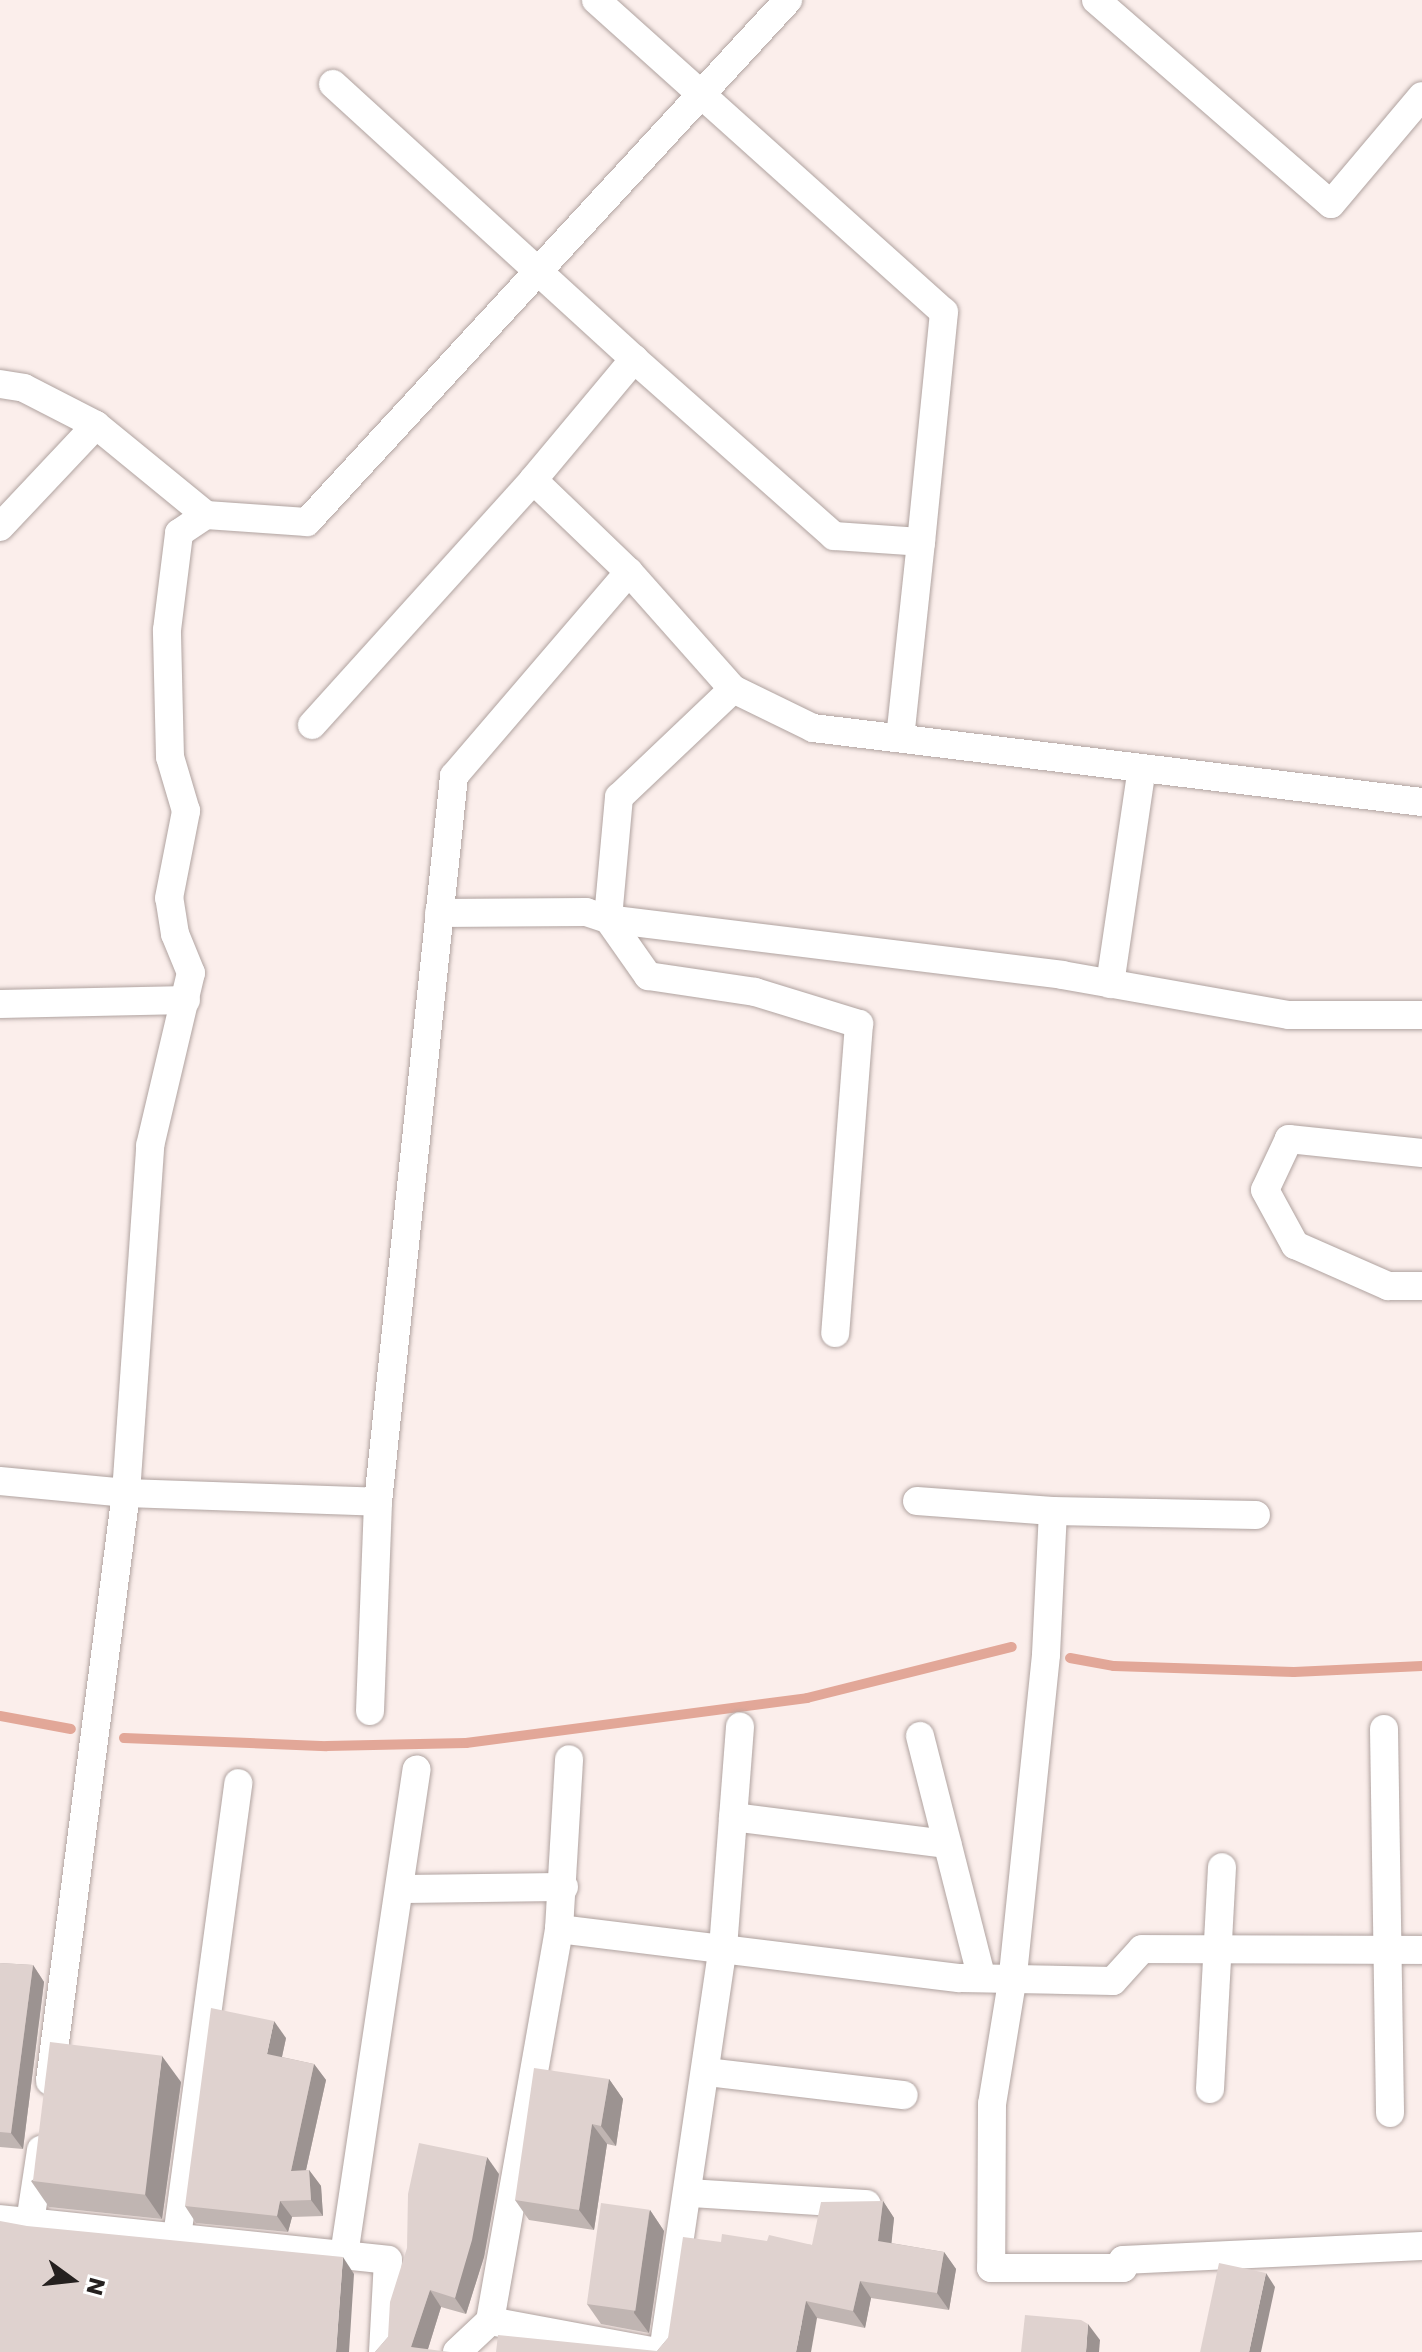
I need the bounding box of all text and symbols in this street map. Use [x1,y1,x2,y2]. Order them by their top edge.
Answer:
north arrow [32,2240,112,2320]
text: N [79,2274,113,2298]

